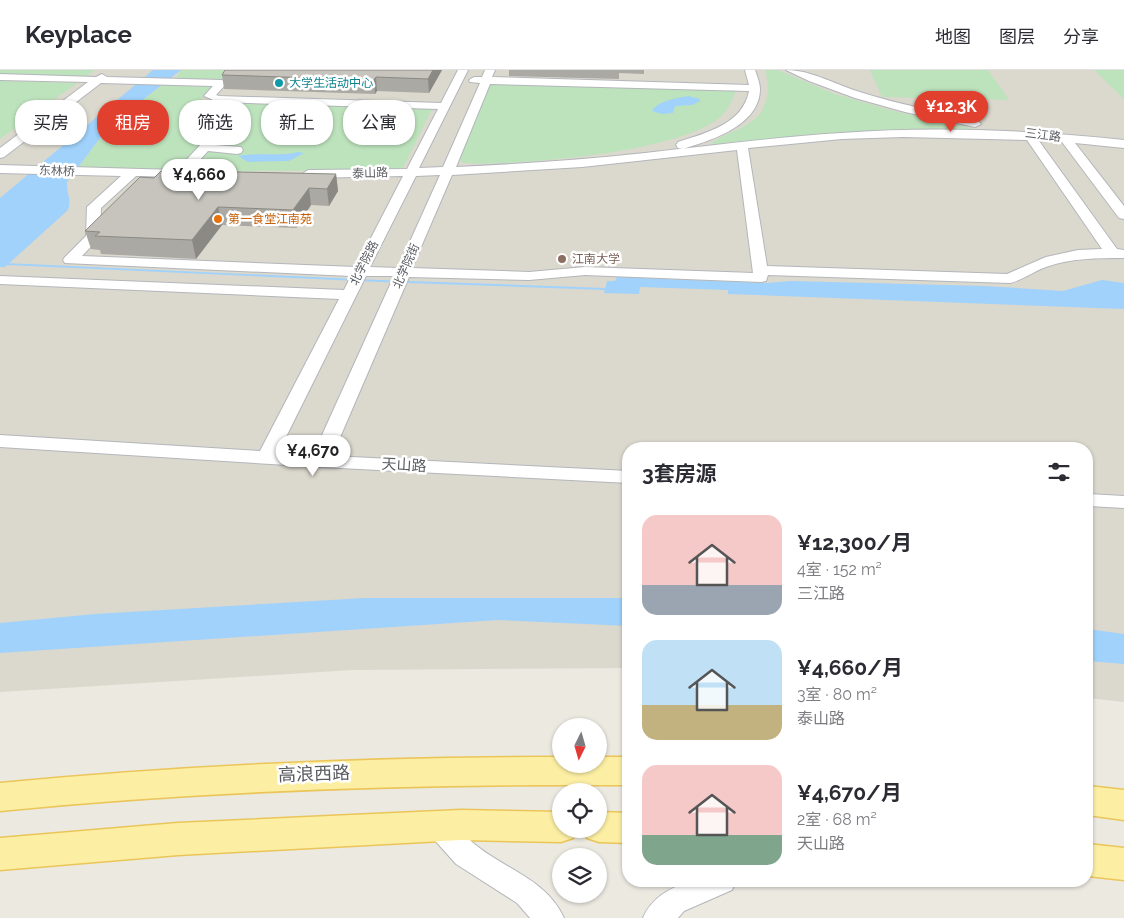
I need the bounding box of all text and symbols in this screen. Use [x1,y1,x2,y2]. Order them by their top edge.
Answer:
text: Keyplace [25,20,132,49]
text: 地图 [935,26,971,47]
text: 图层 [999,26,1035,47]
text: 分享 [1063,26,1099,47]
place label: 大学生活动中心 [289,76,373,90]
marker: 大学生活动中心 [273,77,285,89]
pin: ¥12.3K [910,90,992,133]
text: ¥12.3K [925,97,977,116]
chip: 买房 [15,100,87,145]
chip: 租房 [97,100,169,145]
chip: 筛选 [179,100,251,145]
chip: 新上 [261,100,333,145]
chip: 公寓 [343,100,415,145]
street label: 三江路 [1024,126,1062,144]
pin: ¥4,660 [158,158,240,201]
street label: 东林桥 [39,163,75,179]
text: ¥4,660 [172,165,226,184]
street label: 泰山路 [352,165,388,181]
place label: 第一食堂江南苑 [228,212,312,226]
marker: 第一食堂江南苑 [212,213,224,225]
street label: 北学院路 [347,238,381,288]
street label: 北学院街 [390,241,422,291]
place label: 江南大学 [572,252,620,266]
marker: 江南大学 [556,253,568,265]
pin: ¥4,670 [272,434,354,477]
text: ¥4,670 [287,441,339,460]
street label: 天山路 [381,455,427,475]
icon: filters [1045,458,1073,486]
text: 3套房源 [642,461,717,486]
text: ¥12,300/月 [797,530,912,555]
icon: home [682,535,742,595]
text: 4室 · 152 m² [797,560,882,579]
text: 三江路 [797,584,845,603]
text: ¥4,660/月 [797,655,903,680]
icon: home [682,660,742,720]
text: 3室 · 80 m² [797,685,877,704]
text: 泰山路 [797,709,845,728]
north arrow [552,718,608,772]
map controls [552,718,607,903]
street label: 高浪西路 [278,762,350,785]
text: ¥4,670/月 [797,780,902,805]
button: locate [552,783,607,838]
icon: home [682,785,742,845]
text: 2室 · 68 m² [797,810,877,829]
text: 天山路 [797,834,845,853]
button: layers [552,848,607,903]

